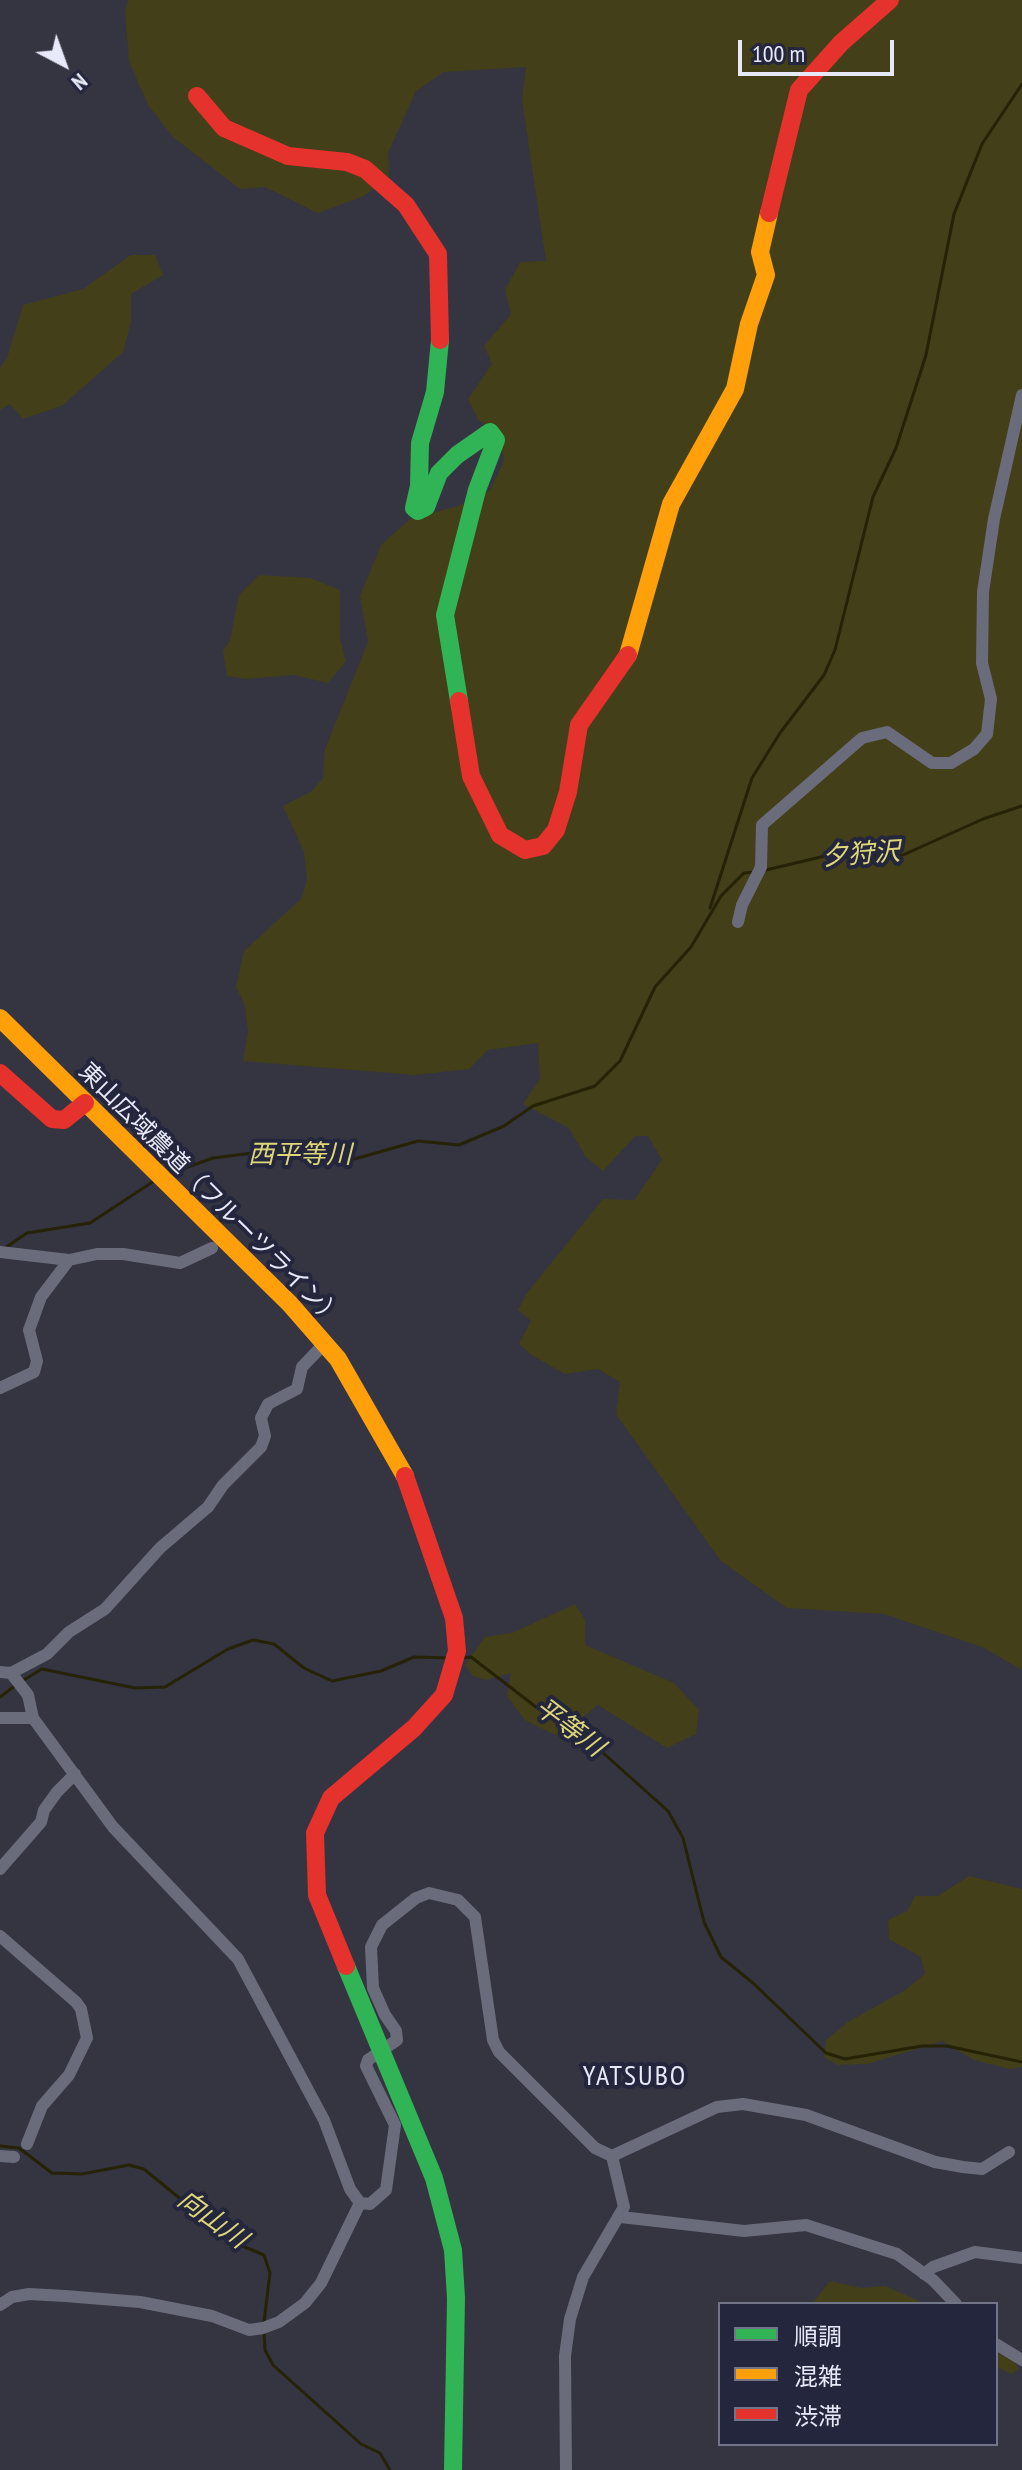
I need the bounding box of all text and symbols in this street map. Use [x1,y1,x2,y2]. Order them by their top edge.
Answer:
north arrow [24,24,104,104]
scale bar [742,24,898,74]
text: 100 m [752,38,805,69]
text: N [66,68,93,97]
water label: 夕狩沢 [821,837,901,873]
street label: 東山広域農道（フルーツライン） [73,1058,347,1332]
water label: 西平等川 [248,1140,352,1172]
water label: 平等川 [528,1692,610,1764]
district label: YATSUBO [583,2060,687,2094]
water label: 向山川 [171,2184,253,2256]
legend [718,2302,998,2446]
text: 順調 [794,2321,842,2352]
text: 混雑 [794,2361,842,2392]
text: 渋滞 [794,2401,842,2432]

